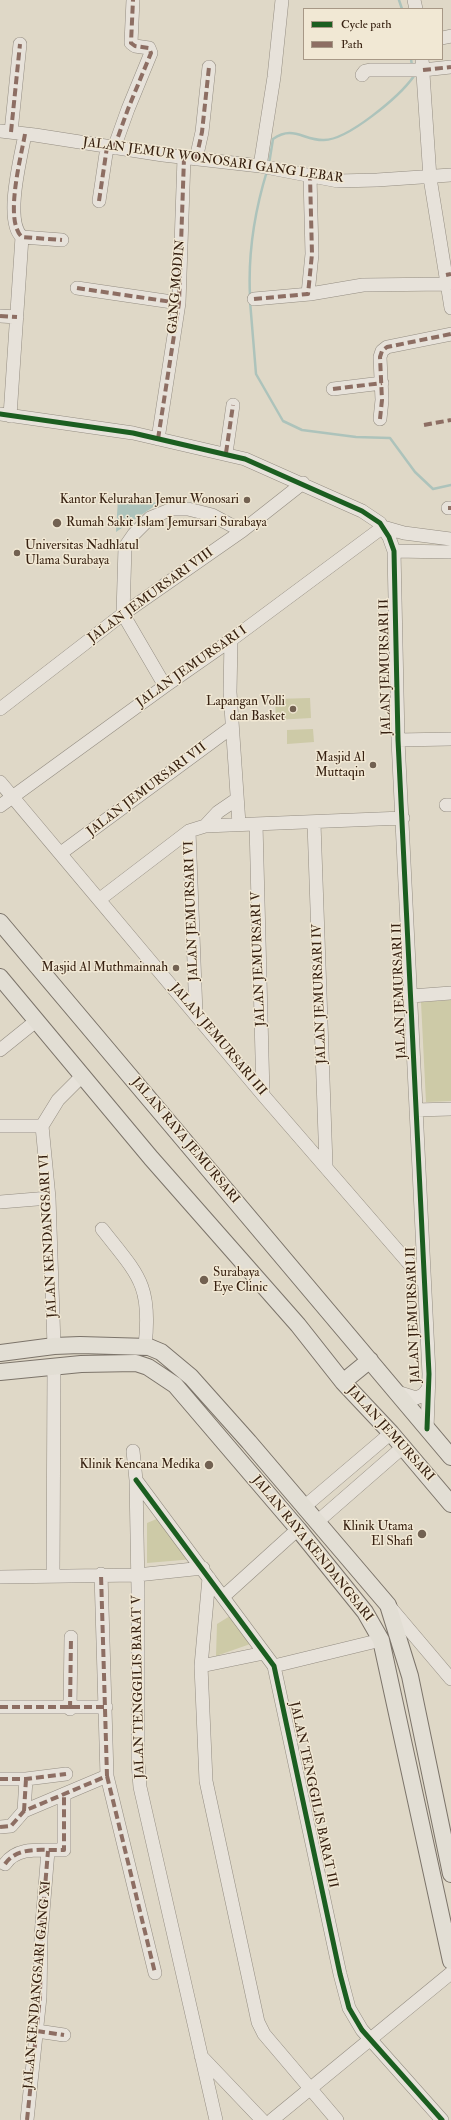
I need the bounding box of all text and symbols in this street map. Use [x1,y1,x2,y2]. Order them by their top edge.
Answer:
legend [303,8,443,60]
text: Cycle path [341,17,391,32]
text: Path [341,37,363,52]
street label: JALAN JEMUR WONOSARI GANG LEBAR [82,135,344,187]
street label: GANG MODIN [165,239,189,335]
place label: Kantor Kelurahan Jemur Wonosari [60,492,239,508]
marker: Kantor Kelurahan Jemur Wonosari [242,495,252,505]
place label: Rumah Sakit Islam Jemursari Surabaya [66,515,267,531]
marker: Rumah Sakit Islam Jemursari Surabaya [51,517,63,529]
place label: Universitas Nadhlatul Ulama Surabaya [25,538,139,569]
street label: JALAN JEMURSARI VIII [85,545,217,647]
marker: Universitas Nadhlatul Ulama Surabaya [12,548,22,558]
street label: JALAN JEMURSARI II [377,599,395,735]
street label: JALAN JEMURSARI I [134,623,250,711]
place label: Lapangan Volli dan Basket [206,694,285,725]
marker: Lapangan Volli dan Basket [288,704,298,714]
street label: JALAN JEMURSARI VII [84,740,210,840]
place label: Masjid Al Muttaqin [315,750,365,781]
marker: Masjid Al Muttaqin [368,760,378,770]
street label: JALAN JEMURSARI VI [182,841,202,981]
street label: JALAN JEMURSARI V [249,891,269,1027]
street label: JALAN JEMURSARI II [390,923,410,1059]
street label: JALAN JEMURSARI IV [310,924,330,1064]
place label: Masjid Al Muthmainnah [41,960,168,976]
marker: Masjid Al Muthmainnah [171,963,181,973]
street label: JALAN JEMURSARI III [166,981,270,1099]
street label: JALAN RAYA JEMURSARI [128,1075,242,1207]
street label: JALAN KENDANGSARI VI [37,1154,61,1318]
street label: JALAN JEMURSARI II [404,1247,424,1383]
place label: Surabaya Eye Clinic [213,1265,268,1296]
marker: Surabaya Eye Clinic [198,1274,210,1286]
street label: JALAN JEMURSARI [343,1383,437,1485]
place label: Klinik Kencana Medika [80,1457,200,1473]
marker: Klinik Kencana Medika [203,1459,215,1471]
street label: JALAN RAYA KENDANGSARI [248,1473,376,1625]
place label: Klinik Utama El Shafi [342,1519,413,1550]
marker: Klinik Utama El Shafi [416,1528,428,1540]
street label: JALAN TENGGILIS BARAT V [130,1595,148,1779]
street label: JALAN TENGGILIS BARAT III [286,1700,340,1890]
street label: JALAN KENDANGSARI GANG XI [21,1880,55,2090]

